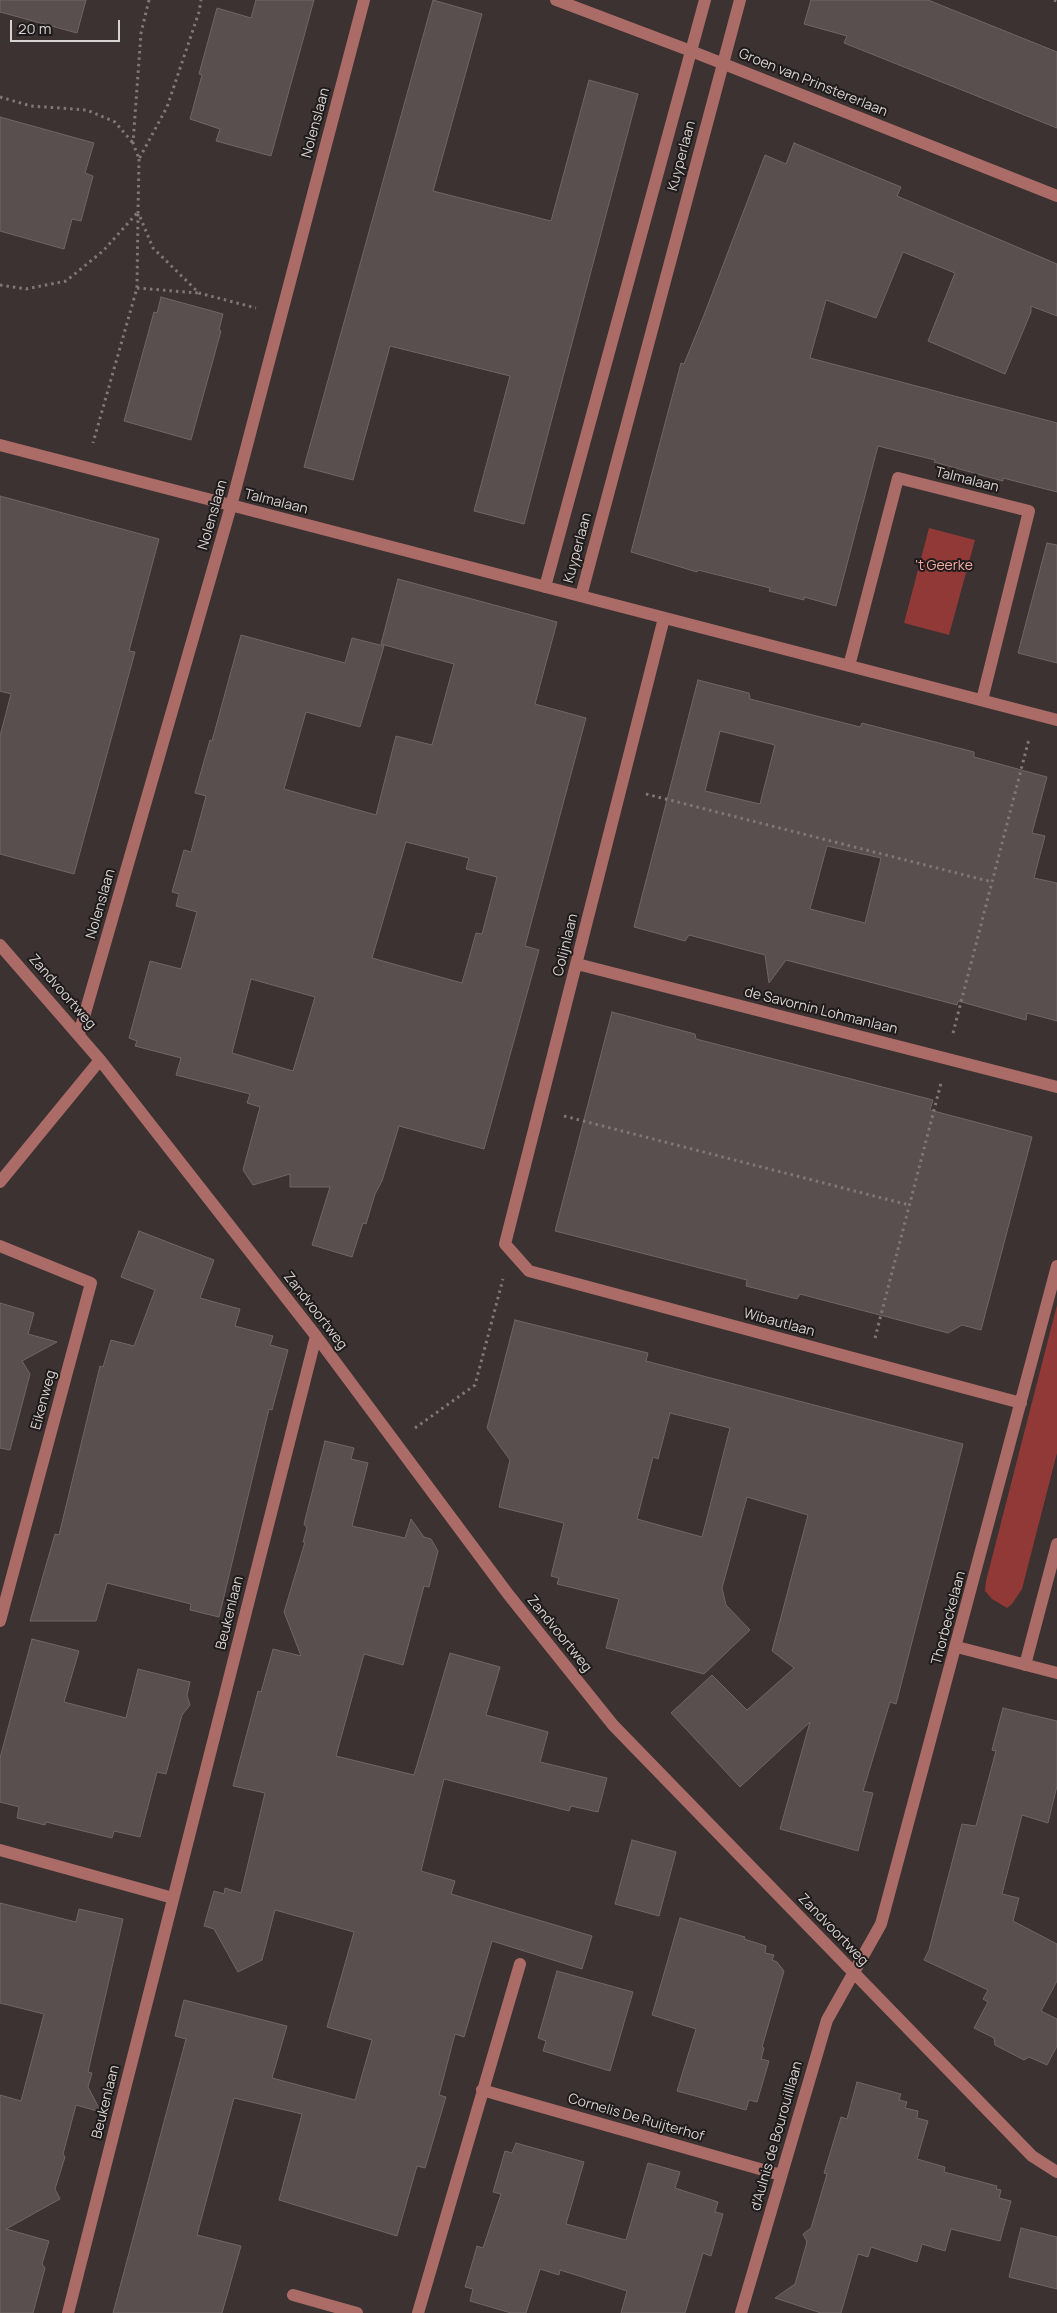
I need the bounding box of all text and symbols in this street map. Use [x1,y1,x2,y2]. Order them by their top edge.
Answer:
scale bar [12,10,122,42]
text: 20 m [18,18,51,39]
street label: Groen van Prinstererlaan [736,45,890,121]
street label: Nolenslaan [299,86,333,160]
street label: Kuyperlaan [665,119,699,193]
street label: Talmalaan [933,464,1001,496]
street label: Nolenslaan [195,478,231,552]
street label: Talmalaan [242,486,310,518]
street label: Kuyperlaan [561,511,595,585]
park label: 't Geerke [915,558,973,574]
street label: Nolenslaan [83,867,119,941]
street label: Colijnlaan [550,912,582,978]
street label: Zandvoortweg [25,951,99,1033]
street label: de Savornin Lohmanlaan [743,984,899,1038]
street label: Zandvoortweg [279,1269,351,1353]
street label: Wibautlaan [741,1305,817,1341]
street label: Eikenweg [28,1368,60,1432]
street label: Thorbeckelaan [928,1569,970,1667]
street label: Beukenlaan [213,1574,247,1652]
street label: Zandvoortweg [523,1592,595,1676]
street label: Zandvoortweg [794,1890,872,1970]
street label: d'Aulnis de Bourouilllaan [748,2059,806,2213]
street label: Beukenlaan [89,2063,123,2141]
street label: Cornelis De Ruijterhof [566,2091,706,2145]

